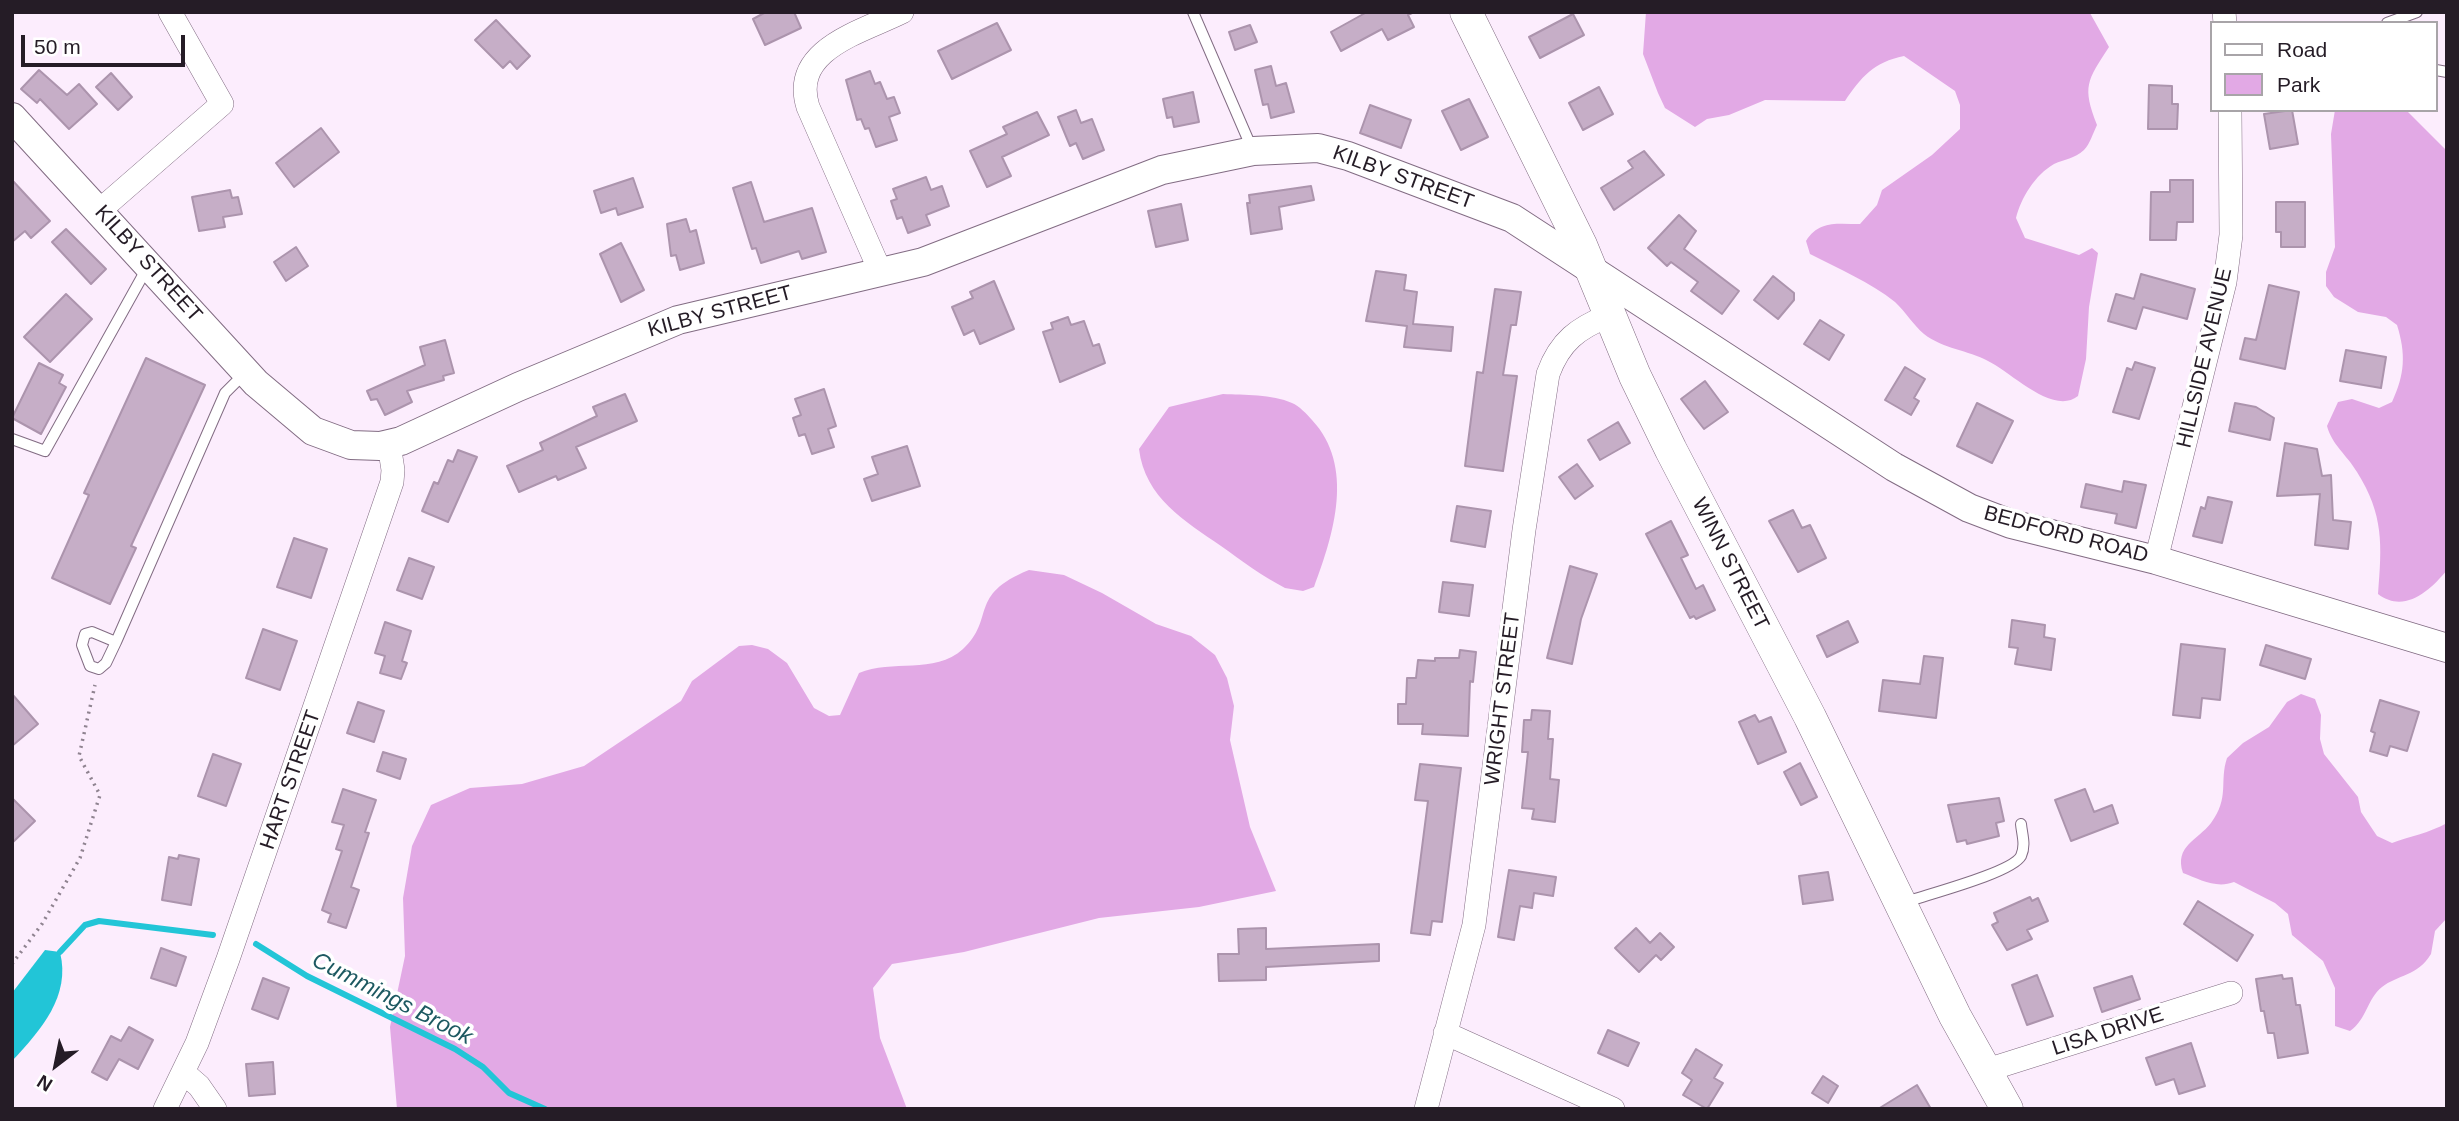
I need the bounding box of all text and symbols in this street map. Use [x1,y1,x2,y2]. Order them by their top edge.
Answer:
scale bar [24,21,189,65]
legend [2210,21,2438,112]
text: 50 m [34,35,81,58]
text: Road [2277,38,2327,61]
text: Park [2277,73,2320,96]
street label: KILBY STREET [1329,141,1477,215]
street label: KILBY STREET [89,200,207,328]
street label: HILLSIDE AVENUE [2172,266,2238,450]
street label: KILBY STREET [645,281,795,343]
street label: WINN STREET [1686,494,1774,634]
street label: BEDFORD ROAD [1981,501,2151,569]
street label: WRIGHT STREET [1480,611,1526,787]
street label: HART STREET [255,707,327,853]
water label: Cummings Brook [307,947,477,1051]
street label: LISA DRIVE [2049,1002,2167,1062]
north arrow [21,1030,91,1100]
text: N [33,1071,56,1096]

